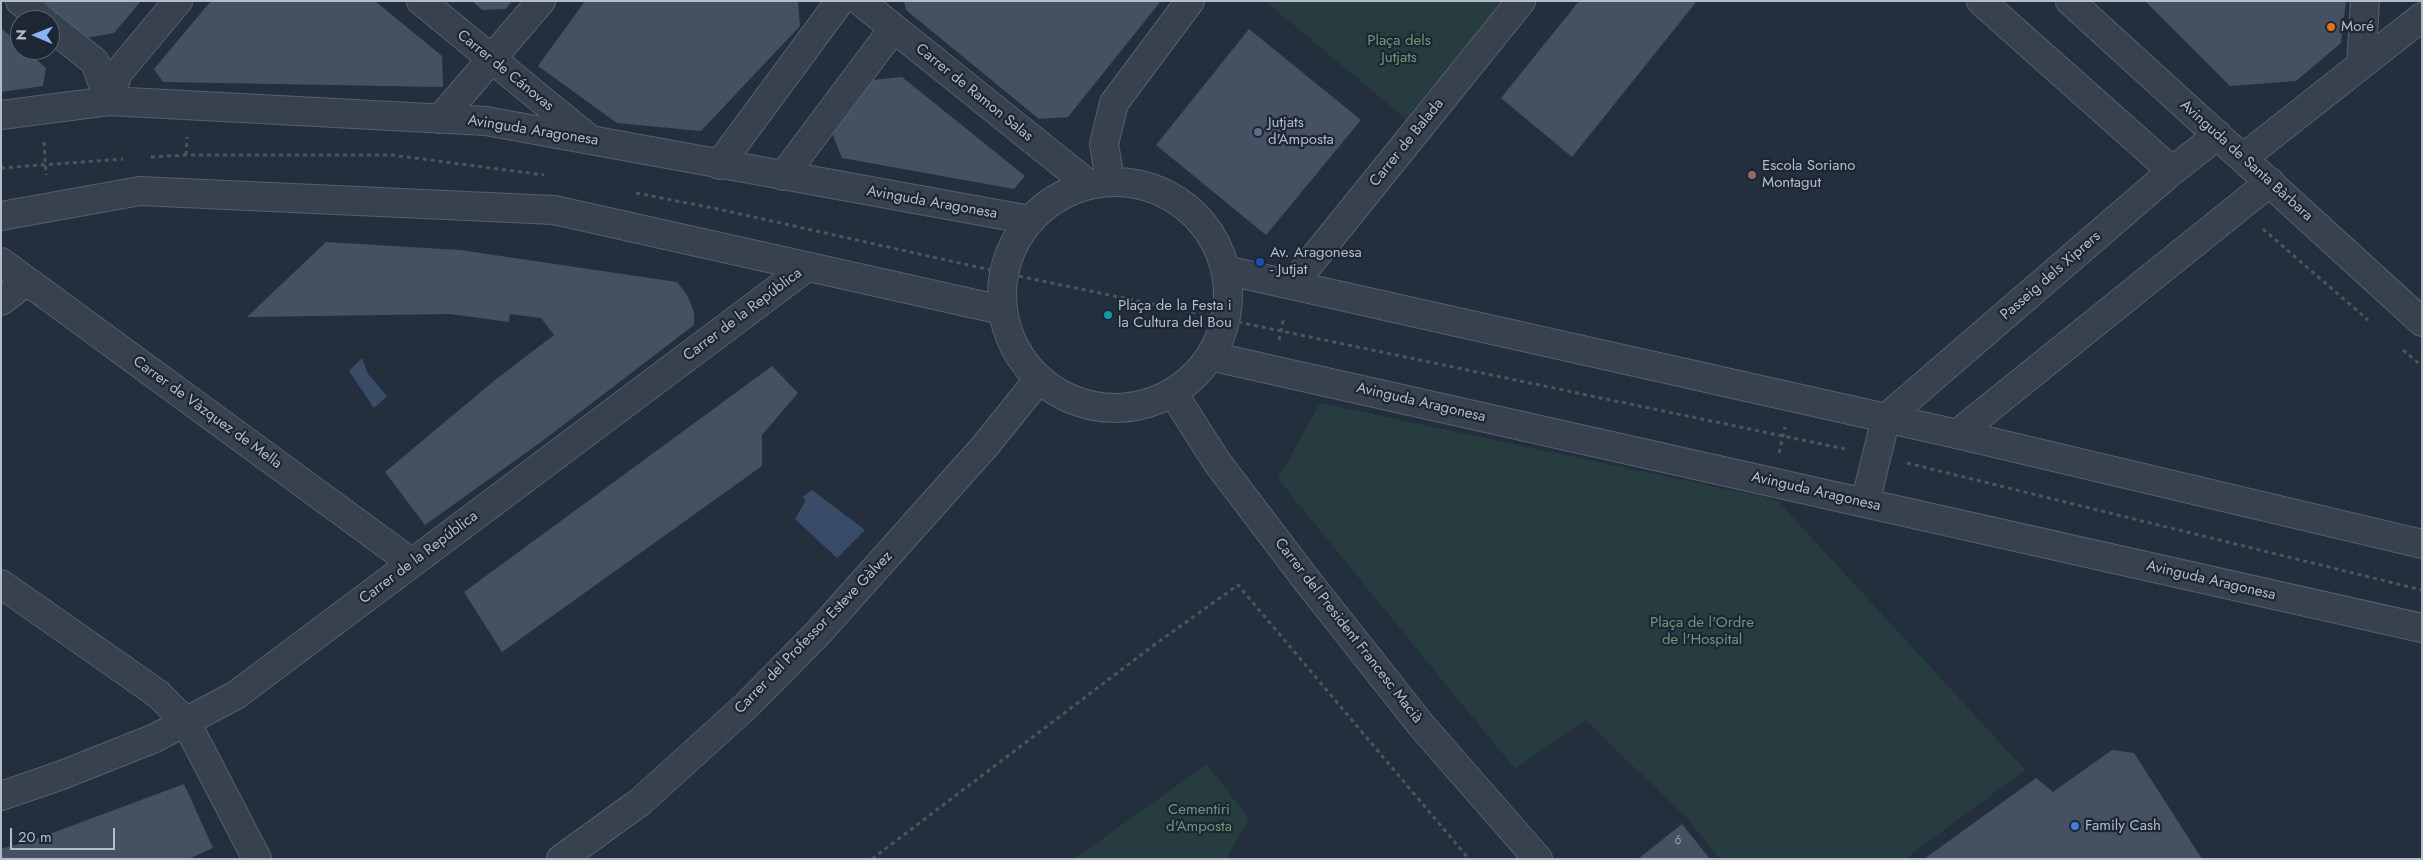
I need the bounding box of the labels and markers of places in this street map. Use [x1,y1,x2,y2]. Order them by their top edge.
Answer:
place label: Moré [2341,18,2374,36]
marker: Moré [2325,21,2337,33]
place label: Jutjats d'Amposta [1268,114,1334,149]
marker: Jutjats d'Amposta [1252,126,1264,138]
place label: Escola Soriano Montagut [1762,157,1856,192]
marker: Escola Soriano Montagut [1746,169,1758,181]
place label: Av. Aragonesa - Jutjat [1270,244,1362,279]
marker: Av. Aragonesa - Jutjat [1254,256,1266,268]
place label: Plaça de la Festa i la Cultura del Bou [1118,297,1232,332]
marker: Plaça de la Festa i la Cultura del Bou [1102,309,1114,321]
place label: Family Cash [2085,817,2161,835]
marker: Family Cash [2069,820,2081,832]

